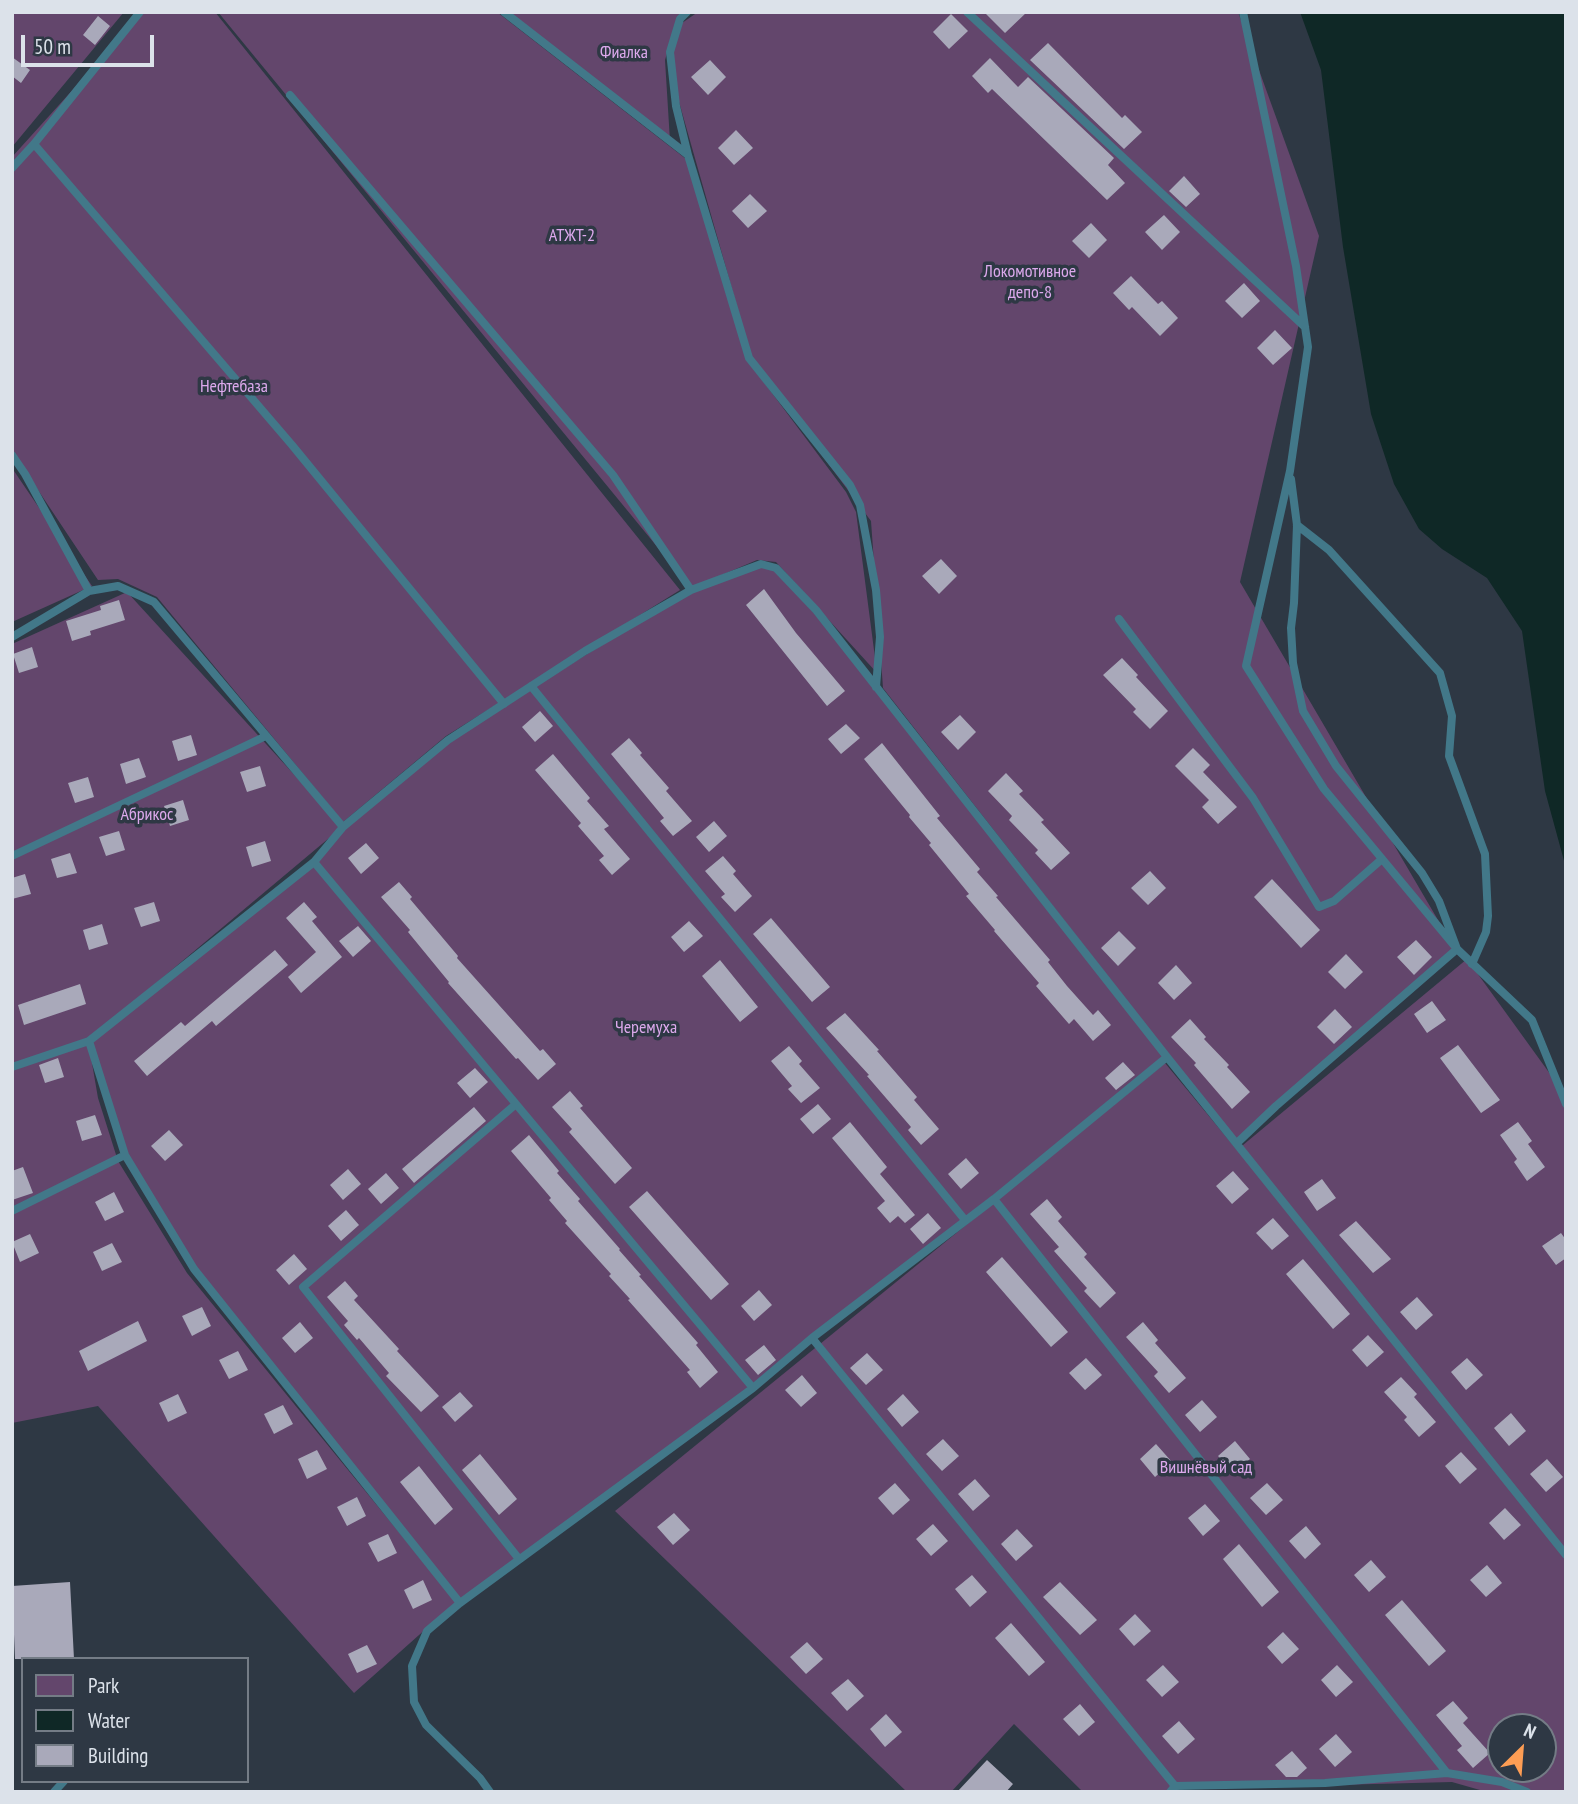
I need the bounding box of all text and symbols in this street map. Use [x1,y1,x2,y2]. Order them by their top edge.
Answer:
scale bar [24,21,158,65]
text: 50 m [34,33,71,60]
park label: Фиалка [600,42,648,64]
park label: АТЖТ-2 [549,225,595,247]
park label: Локомотивное депо-8 [984,261,1076,304]
park label: Нефтебаза [200,376,268,398]
park label: Абрикос [120,804,174,826]
park label: Черемуха [615,1017,677,1039]
park label: Вишнёвый сад [1160,1457,1252,1479]
legend [21,1657,248,1783]
text: Park [88,1672,119,1699]
text: Water [88,1707,130,1734]
north arrow [1487,1713,1557,1783]
text: N [1520,1718,1540,1744]
text: Building [88,1742,148,1769]

